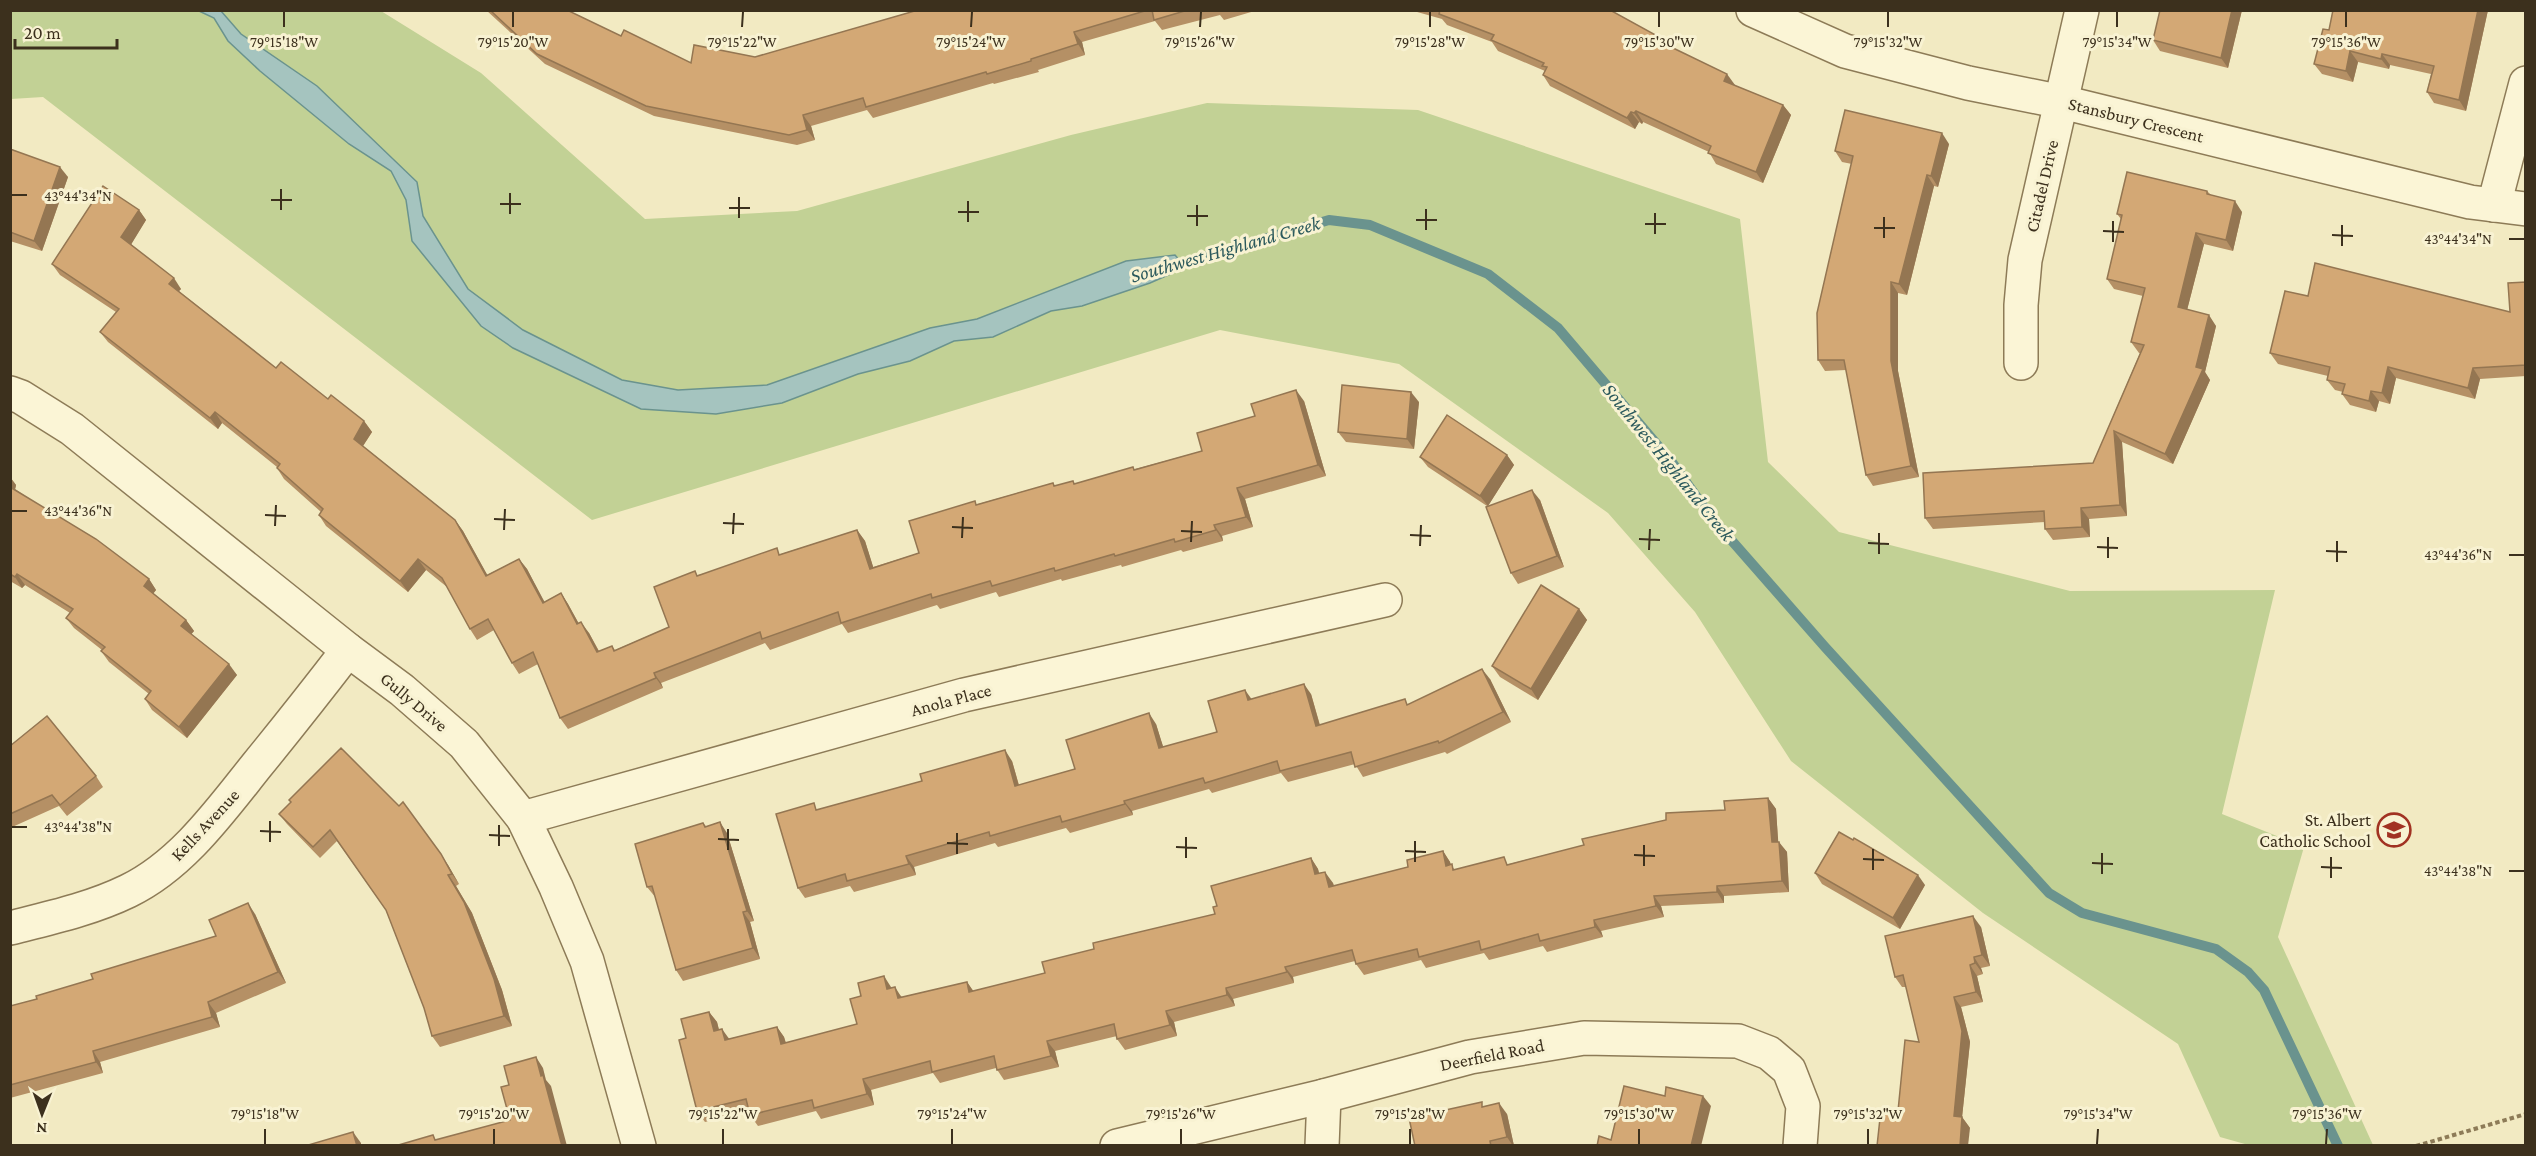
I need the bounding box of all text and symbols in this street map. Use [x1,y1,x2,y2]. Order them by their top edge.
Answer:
scale bar [15,12,117,50]
text: 20 m [24,23,61,43]
text: 79°15'18"W [250,34,318,50]
text: 79°15'20"W [478,34,548,50]
text: 79°15'22"W [707,34,777,50]
text: 79°15'24"W [936,34,1006,50]
text: 79°15'26"W [1165,34,1235,50]
text: 79°15'28"W [1395,34,1465,50]
text: 79°15'30"W [1624,34,1694,50]
text: 79°15'32"W [1854,34,1923,50]
text: 79°15'34"W [2082,34,2152,50]
text: 79°15'36"W [2311,34,2381,50]
street label: Stansbury Crescent [2066,94,2207,147]
street label: Citadel Drive [2022,138,2062,234]
text: 43°44'34"N [44,188,112,204]
water label: Southwest Highland Creek [1128,211,1324,288]
text: 43°44'34"N [2424,231,2492,247]
water label: Southwest Highland Creek [1598,379,1740,547]
text: 43°44'36"N [44,503,112,519]
text: 43°44'36"N [2424,547,2492,563]
street label: Gully Drive [376,668,452,736]
street label: Anola Place [908,680,994,720]
street label: Kells Avenue [167,785,243,865]
place label: St. Albert Catholic School [2259,810,2372,851]
school or university icon: St. Albert Catholic School [2376,812,2412,848]
text: 43°44'38"N [44,819,112,835]
text: 43°44'38"N [2424,863,2492,879]
street label: Deerfield Road [1438,1035,1546,1075]
north arrow [12,1084,72,1144]
text: 79°15'18"W [231,1106,299,1122]
text: 79°15'20"W [459,1106,529,1122]
text: 79°15'22"W [688,1106,758,1122]
text: 79°15'24"W [917,1106,987,1122]
text: 79°15'26"W [1146,1106,1216,1122]
text: 79°15'28"W [1375,1106,1445,1122]
text: 79°15'30"W [1604,1106,1674,1122]
text: 79°15'32"W [1834,1106,1903,1122]
text: 79°15'34"W [2063,1106,2133,1122]
text: 79°15'36"W [2292,1106,2362,1122]
text: N [36,1120,47,1137]

